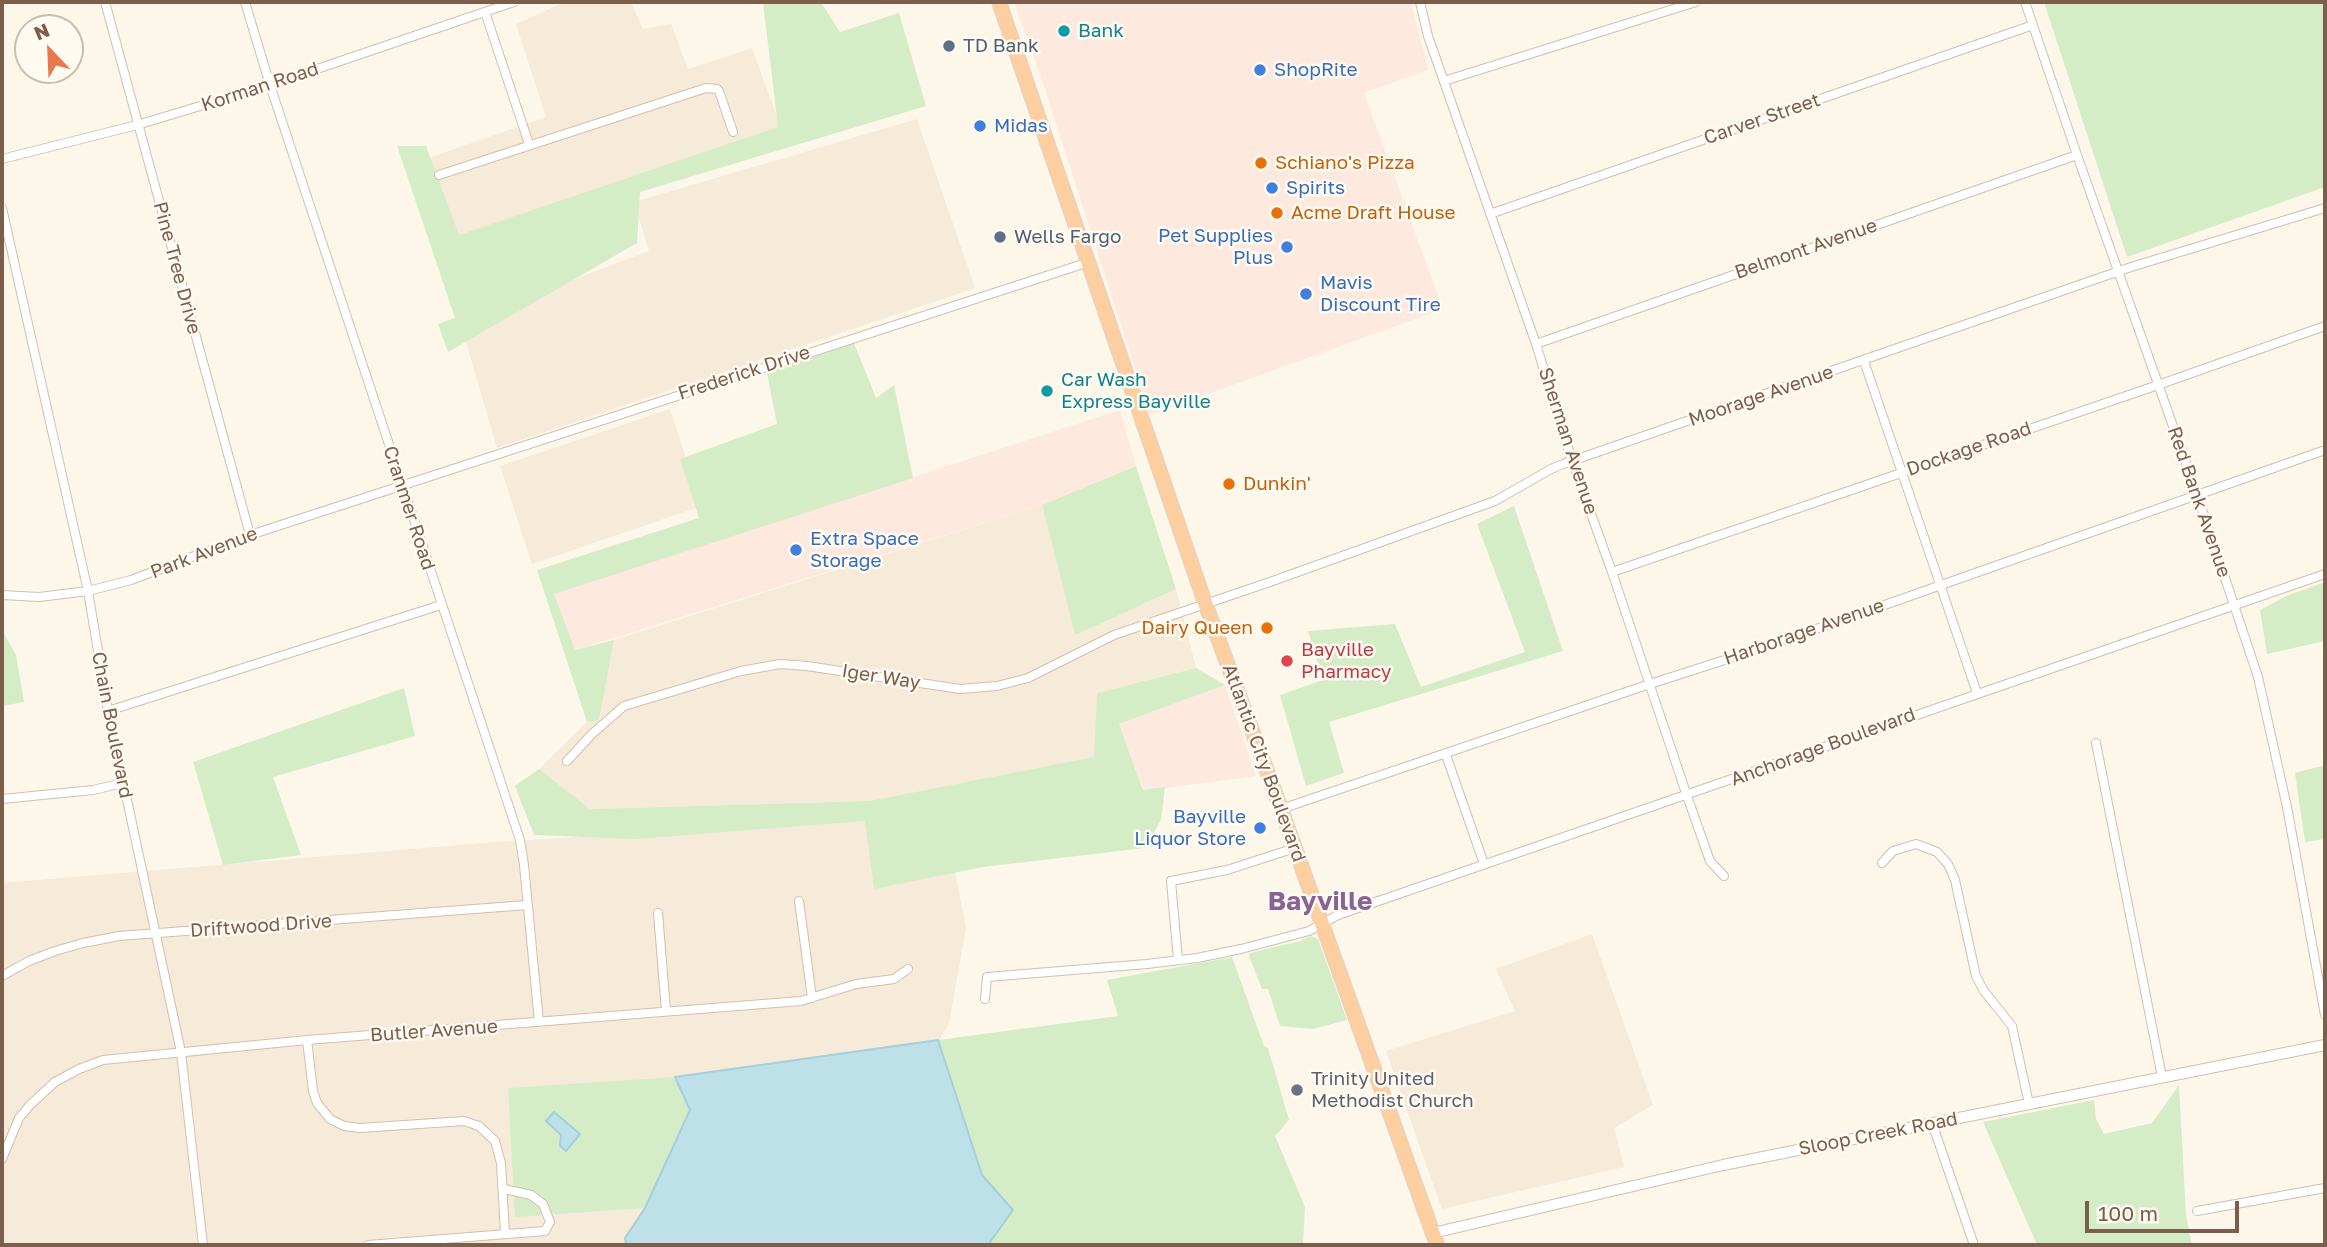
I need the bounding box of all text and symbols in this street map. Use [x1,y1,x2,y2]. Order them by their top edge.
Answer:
north arrow [14,14,84,84]
text: N [30,18,53,44]
place label: Bank [1078,20,1124,42]
marker: Bank [1056,23,1072,39]
place label: TD Bank [963,35,1039,57]
marker: TD Bank [941,38,957,54]
street label: Korman Road [198,57,322,117]
place label: ShopRite [1274,59,1358,81]
marker: ShopRite [1252,62,1268,78]
street label: Carver Street [1701,88,1823,150]
place label: Midas [994,115,1048,137]
marker: Midas [972,118,988,134]
place label: Schiano's Pizza [1275,152,1415,174]
marker: Schiano's Pizza [1253,155,1269,171]
place label: Spirits [1286,177,1345,199]
marker: Spirits [1264,180,1280,196]
street label: Pine Tree Drive [148,199,206,337]
place label: Acme Draft House [1291,202,1456,224]
marker: Acme Draft House [1269,205,1285,221]
street label: Belmont Avenue [1732,214,1880,284]
place label: Pet Supplies Plus [1158,225,1273,269]
place label: Wells Fargo [1014,226,1121,248]
marker: Wells Fargo [992,229,1008,245]
marker: Pet Supplies Plus [1279,239,1295,255]
place label: Mavis Discount Tire [1320,272,1441,316]
marker: Mavis Discount Tire [1298,286,1314,302]
street label: Frederick Drive [675,341,813,405]
street label: Moorage Avenue [1686,361,1836,431]
street label: Sherman Avenue [1533,365,1603,517]
place label: Car Wash Express Bayville [1061,369,1211,413]
marker: Car Wash Express Bayville [1039,383,1055,399]
street label: Dockage Road [1904,417,2034,481]
street label: Red Bank Avenue [2163,424,2235,580]
street label: Cranmer Road [378,443,440,573]
place label: Dunkin' [1243,473,1311,495]
marker: Dunkin' [1221,476,1237,492]
street label: Park Avenue [147,522,261,584]
place label: Extra Space Storage [810,528,919,572]
marker: Extra Space Storage [788,542,804,558]
street label: Harborage Avenue [1721,594,1887,670]
place label: Dairy Queen [1141,617,1253,639]
marker: Dairy Queen [1259,620,1275,636]
place label: Bayville Pharmacy [1301,639,1391,683]
street label: Chain Boulevard [87,650,137,800]
marker: Bayville Pharmacy [1279,653,1295,669]
street label: Iger Way [840,660,922,694]
street label: Atlantic City Boulevard [1218,661,1310,865]
street label: Anchorage Boulevard [1727,703,1919,791]
place label: Bayville Liquor Store [1134,806,1246,850]
marker: Bayville Liquor Store [1252,820,1268,836]
district label: Bayville [1268,886,1372,918]
street label: Driftwood Drive [189,910,333,942]
street label: Butler Avenue [369,1015,499,1047]
place label: Trinity United Methodist Church [1311,1068,1474,1112]
marker: Trinity United Methodist Church [1289,1082,1305,1098]
street label: Sloop Creek Road [1797,1107,1959,1161]
scale bar [2089,1188,2243,1232]
text: 100 m [2098,1200,2158,1226]

